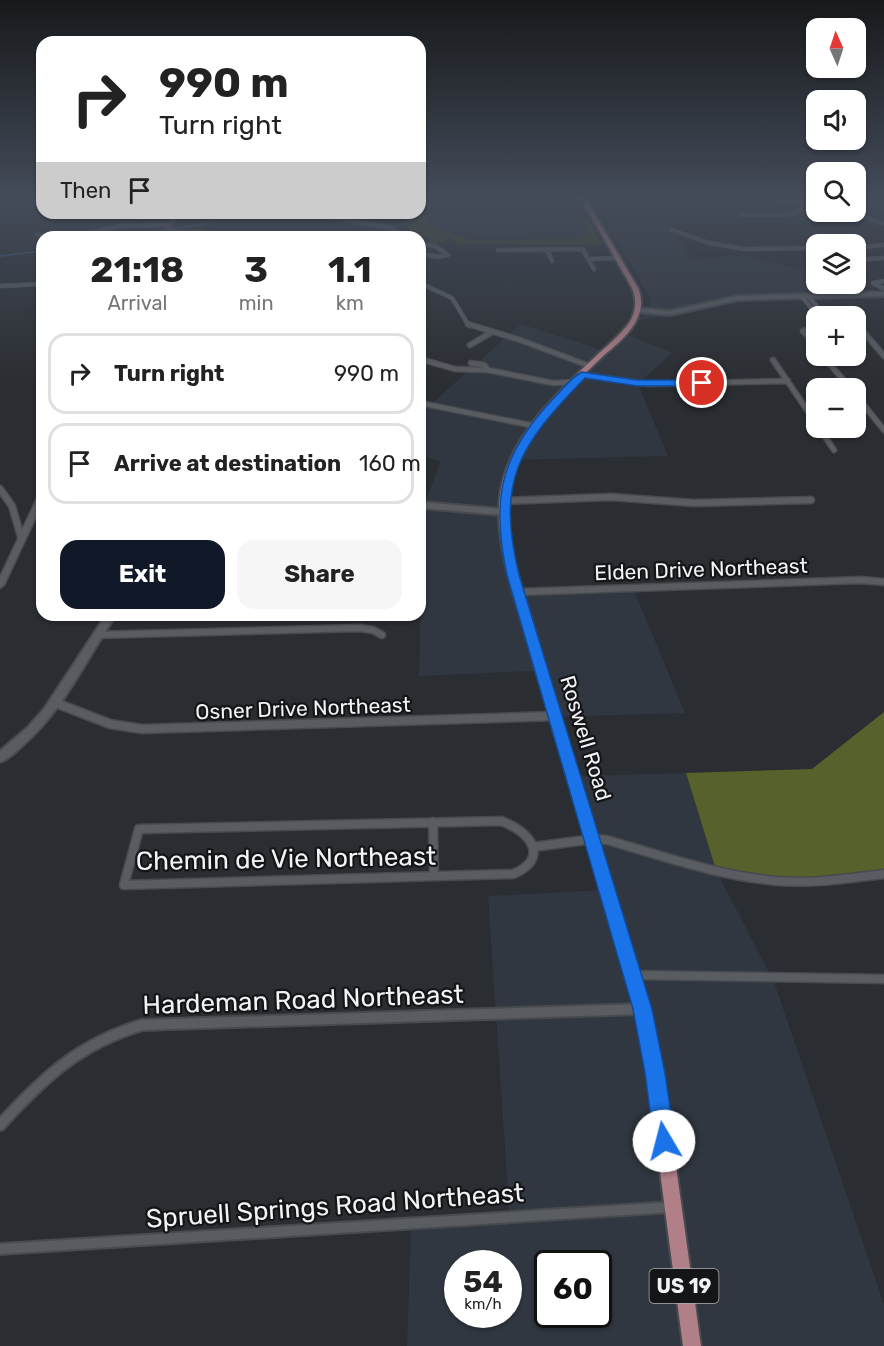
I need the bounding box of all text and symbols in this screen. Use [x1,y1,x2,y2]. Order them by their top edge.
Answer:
north arrow [806,18,866,78]
map controls [806,18,866,438]
text: 990 m [159,58,289,108]
icon: right [60,60,138,138]
button: sound [806,90,866,150]
text: Turn right [159,109,282,141]
button: search [806,162,866,222]
icon: arrive [123,174,156,207]
text: Then [60,177,111,204]
button: layers [806,234,866,294]
text: 21:18 [90,248,184,291]
text: 3 [244,248,268,291]
text: 1.1 [328,248,372,291]
text: Arrival [107,291,167,315]
text: min [239,291,274,315]
text: km [336,291,364,315]
button: + [806,306,866,366]
icon: right [63,357,96,390]
pin [676,357,727,408]
text: Turn right [114,360,224,387]
text: 990 m [334,360,399,387]
icon: arrive [685,366,718,399]
button: − [806,378,866,438]
icon: arrive [63,447,96,480]
text: Arrive at destination [114,450,341,477]
text: 160 m [359,450,421,477]
button: Exit [60,540,225,609]
button: Share [237,540,402,609]
street label: Elden Drive Northeast [594,553,808,585]
street label: Roswell Road [555,672,617,804]
street label: Osner Drive Northeast [195,692,411,724]
street label: Chemin de Vie Northeast [136,841,436,877]
street label: Hardeman Road Northeast [142,979,464,1021]
position arrow [632,1109,696,1173]
street label: Spruell Springs Road Northeast [145,1177,525,1235]
speed limit sign: 60 [534,1250,612,1328]
text: 54 [463,1264,503,1300]
road number: US 19 [650,1269,718,1303]
text: km/h [464,1295,502,1313]

